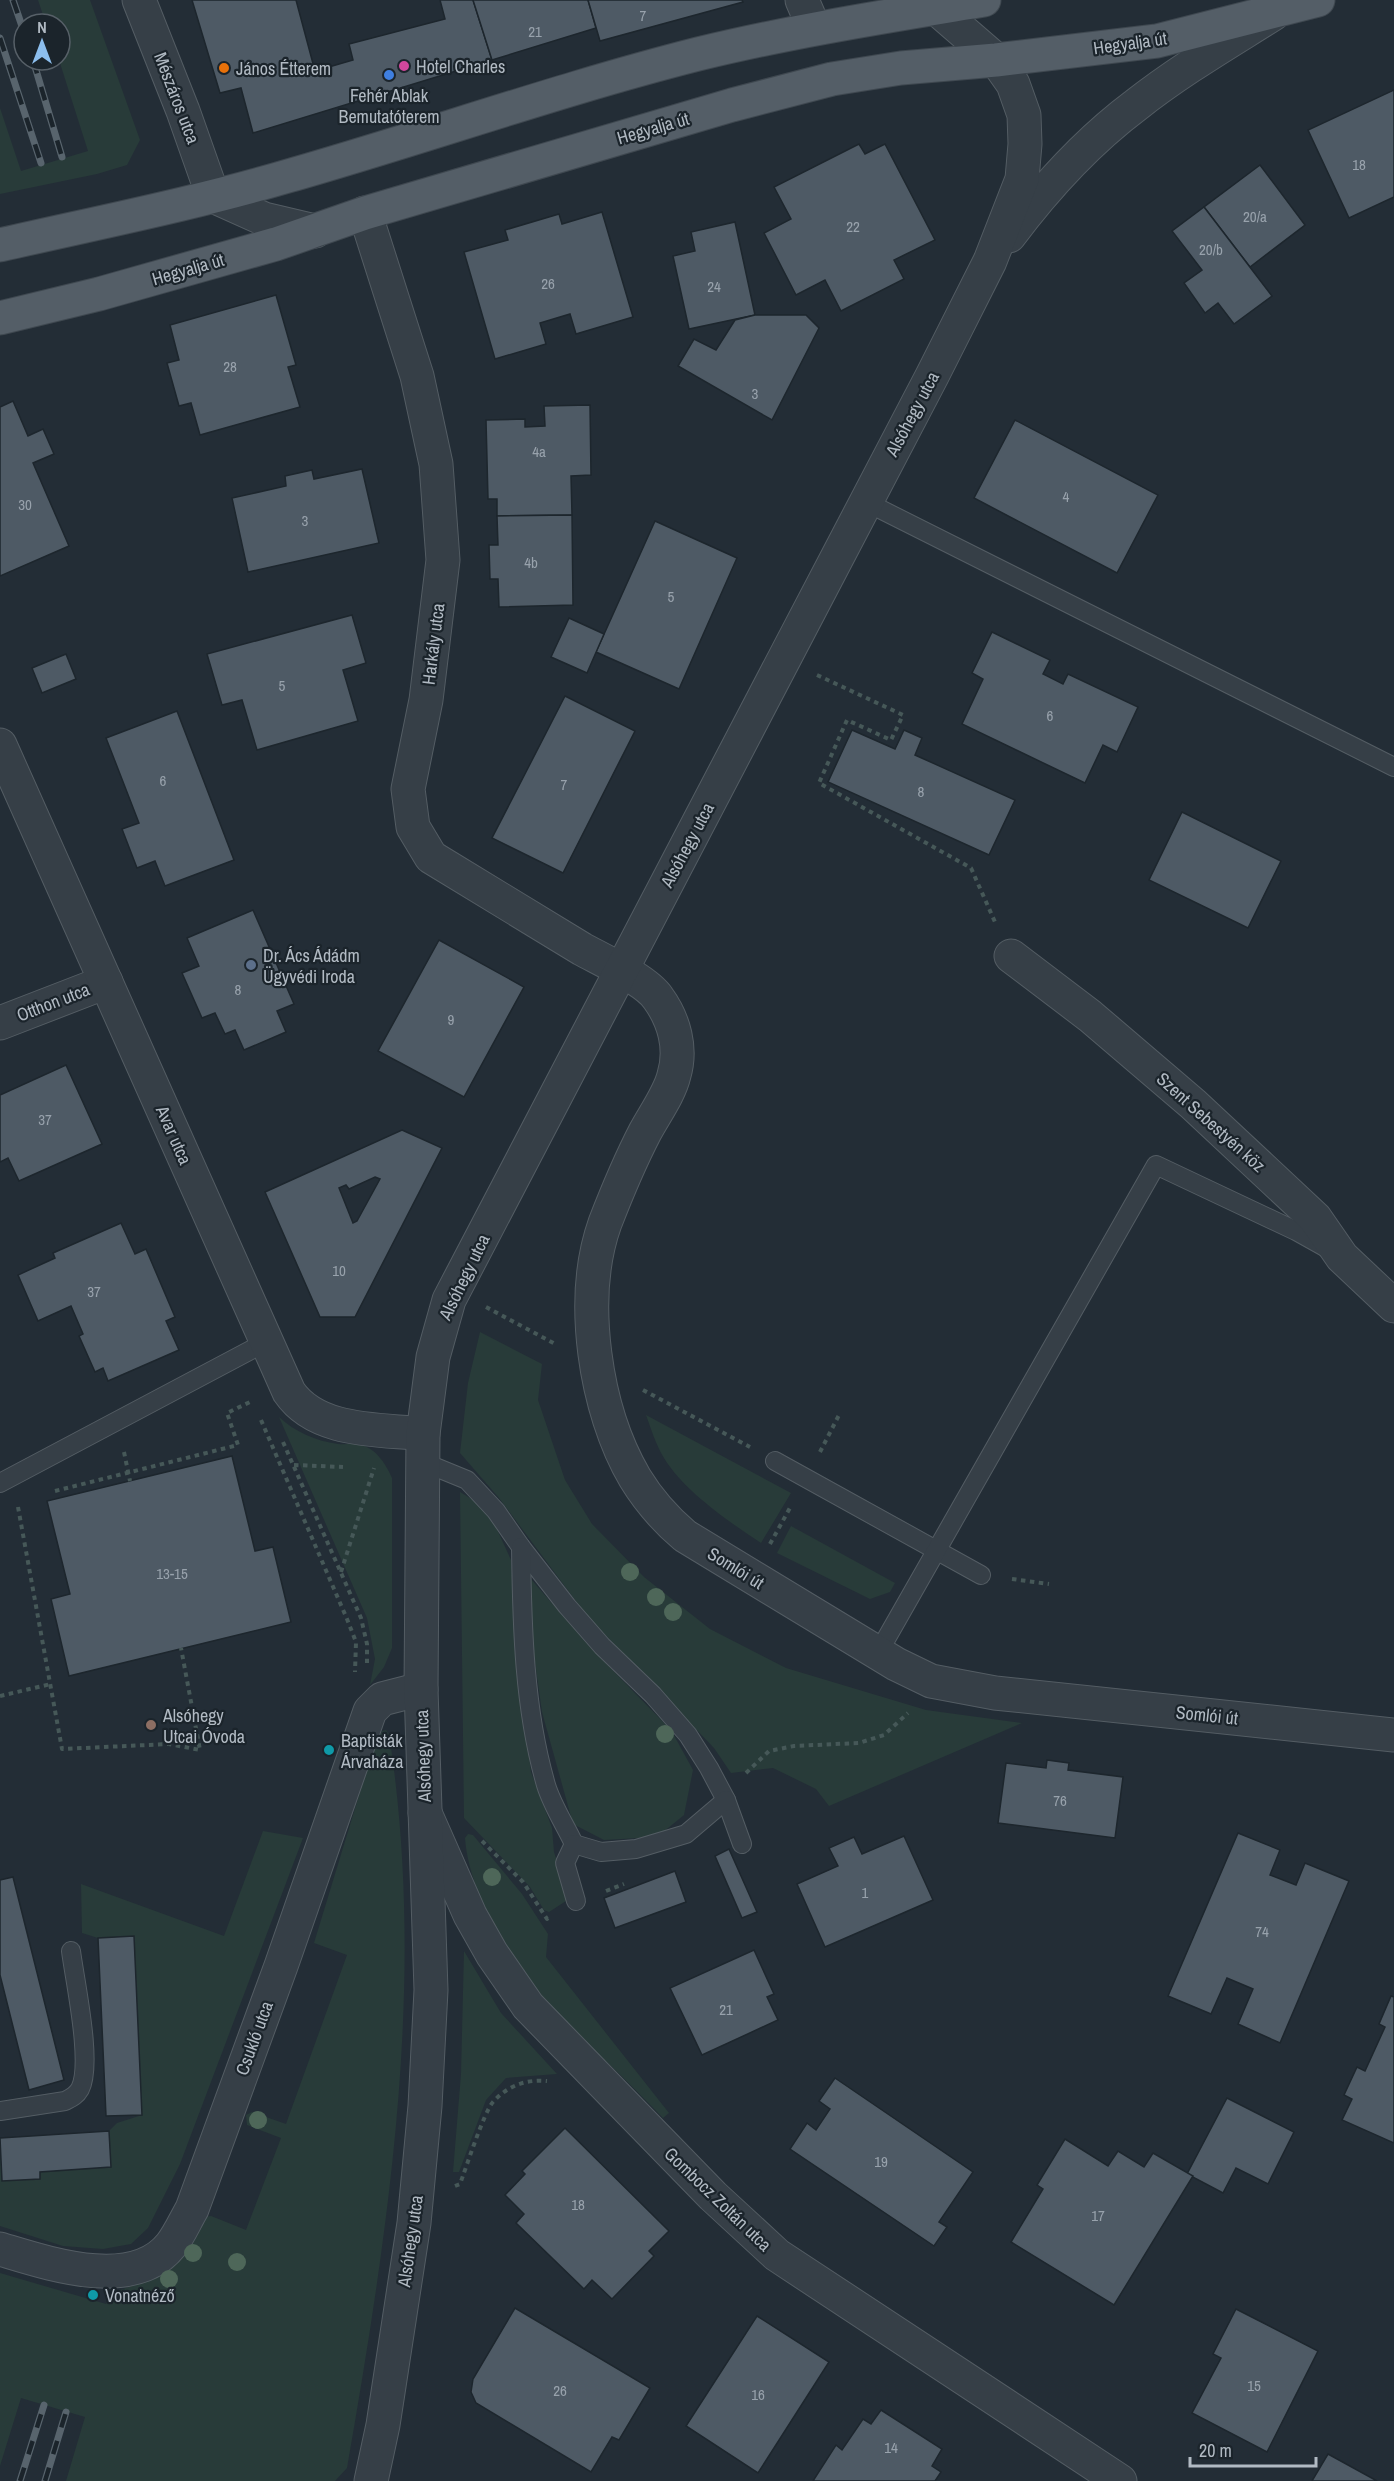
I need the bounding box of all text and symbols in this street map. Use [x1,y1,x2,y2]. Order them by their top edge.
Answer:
house number: 7 [640,5,647,26]
north arrow [12,12,72,72]
text: N [37,16,47,38]
house number: 21 [528,21,542,42]
street label: Hegyalja út [1092,25,1168,61]
street label: Mészáros utca [148,49,206,147]
place label: Hotel Charles [416,54,505,79]
place label: János Étterem [236,56,331,81]
marker: Hotel Charles [397,59,411,73]
marker: János Étterem [217,61,231,75]
marker: Fehér Ablak Bemutatóterem [382,68,396,82]
place label: Fehér Ablak Bemutatóterem [339,83,439,129]
street label: Hegyalja út [614,106,692,150]
house number: 18 [1352,154,1366,175]
house number: 20/a [1243,206,1267,227]
house number: 22 [846,216,860,237]
house number: 20/b [1199,239,1223,260]
street label: Hegyalja út [149,247,227,291]
house number: 26 [541,273,555,294]
house number: 24 [707,276,721,297]
house number: 28 [223,356,237,377]
street label: Alsóhegy utca [879,367,945,462]
house number: 3 [752,383,759,404]
house number: 4a [532,441,546,462]
house number: 4 [1063,486,1070,507]
house number: 30 [18,494,32,515]
house number: 3 [302,510,309,531]
house number: 4b [524,552,538,573]
house number: 5 [668,586,675,607]
street label: Harkály utca [416,602,450,686]
house number: 5 [279,675,286,696]
house number: 6 [1047,705,1054,726]
house number: 6 [160,770,167,791]
house number: 7 [561,774,568,795]
house number: 8 [918,781,925,802]
street label: Alsóhegy utca [654,798,720,893]
place label: Dr. Ács Ádádm Ügyvédi Iroda [263,943,360,989]
marker: Dr. Ács Ádádm Ügyvédi Iroda [244,958,258,972]
street label: Otthon utca [13,977,93,1027]
house number: 8 [235,979,242,1000]
house number: 9 [448,1009,455,1030]
street label: Szent Sebestyén köz [1151,1066,1271,1178]
street label: Avar utca [150,1101,198,1168]
house number: 37 [38,1109,52,1130]
street label: Alsóhegy utca [432,1230,496,1325]
house number: 10 [332,1260,346,1281]
house number: 37 [87,1281,101,1302]
street label: Somlói út [703,1541,769,1595]
house number: 13-15 [156,1563,188,1584]
street label: Somlói út [1175,1699,1239,1731]
place label: Alsóhegy Utcai Óvoda [162,1703,245,1749]
street label: Alsóhegy utca [409,1709,437,1804]
marker: Alsóhegy Utcai Óvoda [144,1718,158,1732]
place label: Baptisták Árvaháza [340,1728,403,1774]
marker: Baptisták Árvaháza [322,1743,336,1757]
house number: 76 [1053,1790,1067,1811]
house number: 1 [862,1882,869,1903]
house number: 74 [1255,1921,1269,1942]
street label: Csukló utca [229,1997,279,2079]
house number: 21 [719,1999,733,2020]
street label: Gombocz Zoltán utca [659,2141,777,2257]
house number: 19 [874,2151,888,2172]
street label: Alsóhegy utca [391,2193,429,2290]
house number: 18 [571,2194,585,2215]
house number: 17 [1091,2205,1105,2226]
place label: Vonatnéző [105,2283,175,2308]
marker: Vonatnéző [86,2288,100,2302]
house number: 15 [1247,2375,1261,2396]
house number: 26 [553,2380,567,2401]
house number: 16 [751,2384,765,2405]
scale bar [1190,2430,1316,2468]
house number: 14 [884,2437,898,2458]
text: 20 m [1199,2438,1232,2463]

